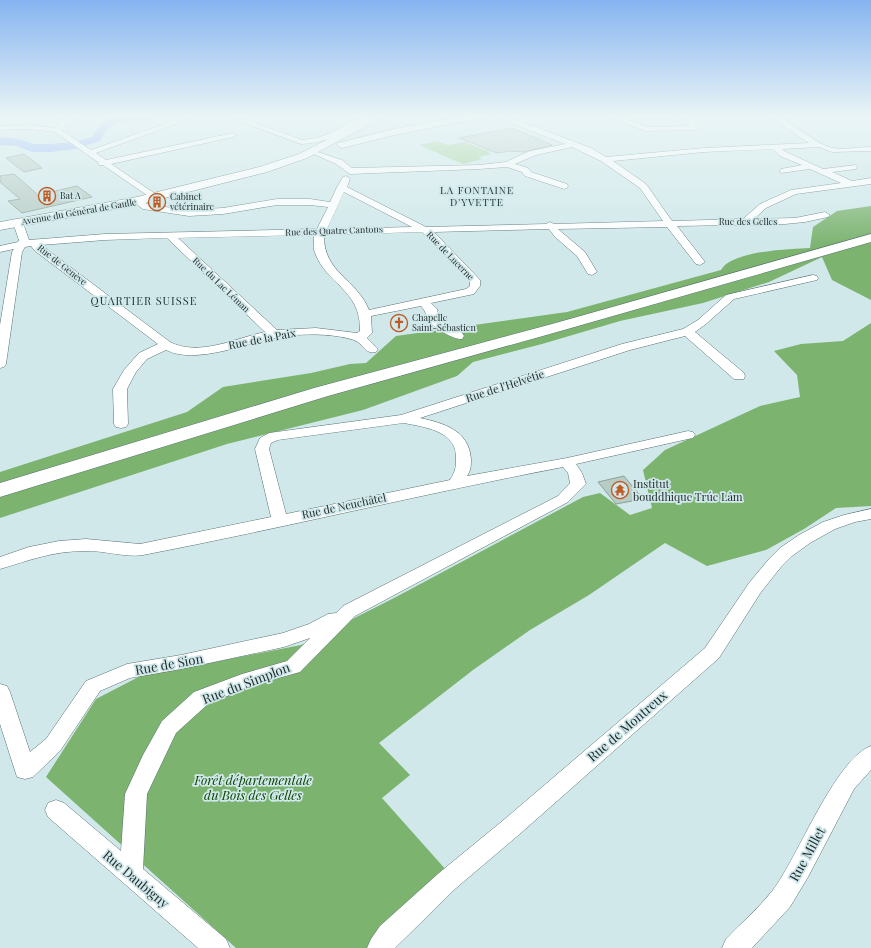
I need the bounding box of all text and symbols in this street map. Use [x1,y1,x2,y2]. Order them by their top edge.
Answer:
district label: LA FONTAINE D'YVETTE [440,183,514,209]
building icon: Bat A [37,186,57,206]
place label: Bat A [60,189,81,201]
place label: Cabinet vétérinaire [169,190,215,212]
building icon: Cabinet vétérinaire [147,192,167,212]
street label: Avenue du Général de Gaulle [19,195,138,227]
street label: Rue des Gelles [719,215,777,227]
street label: Rue des Quatre Cantons [285,222,383,238]
street label: Rue de Lucerne [424,228,477,283]
street label: Rue de Genève [35,241,90,288]
street label: Rue du Lac Léman [191,254,253,315]
district label: QUARTIER SUISSE [91,293,197,308]
place label: Chapelle Saint-Sébastien [412,311,476,333]
church icon: Chapelle Saint-Sébastien [389,313,409,333]
street label: Rue de la Paix [227,325,297,352]
street label: Rue de l'Helvétie [464,366,546,405]
place label: Institut bouddhique Trúc Lâm [633,476,743,504]
temple icon: Institut bouddhique Trúc Lâm [610,480,630,500]
street label: Rue de Neuchâtel [300,489,387,522]
street label: Rue de Sion [134,649,205,678]
street label: Rue du Simplon [200,658,292,707]
street label: Rue de Montreux [583,686,670,765]
park label: Forêt départementale du Bois des Gelles [193,771,312,803]
street label: Rue Millet [785,823,829,884]
street label: Rue Daubigny [100,846,173,912]

